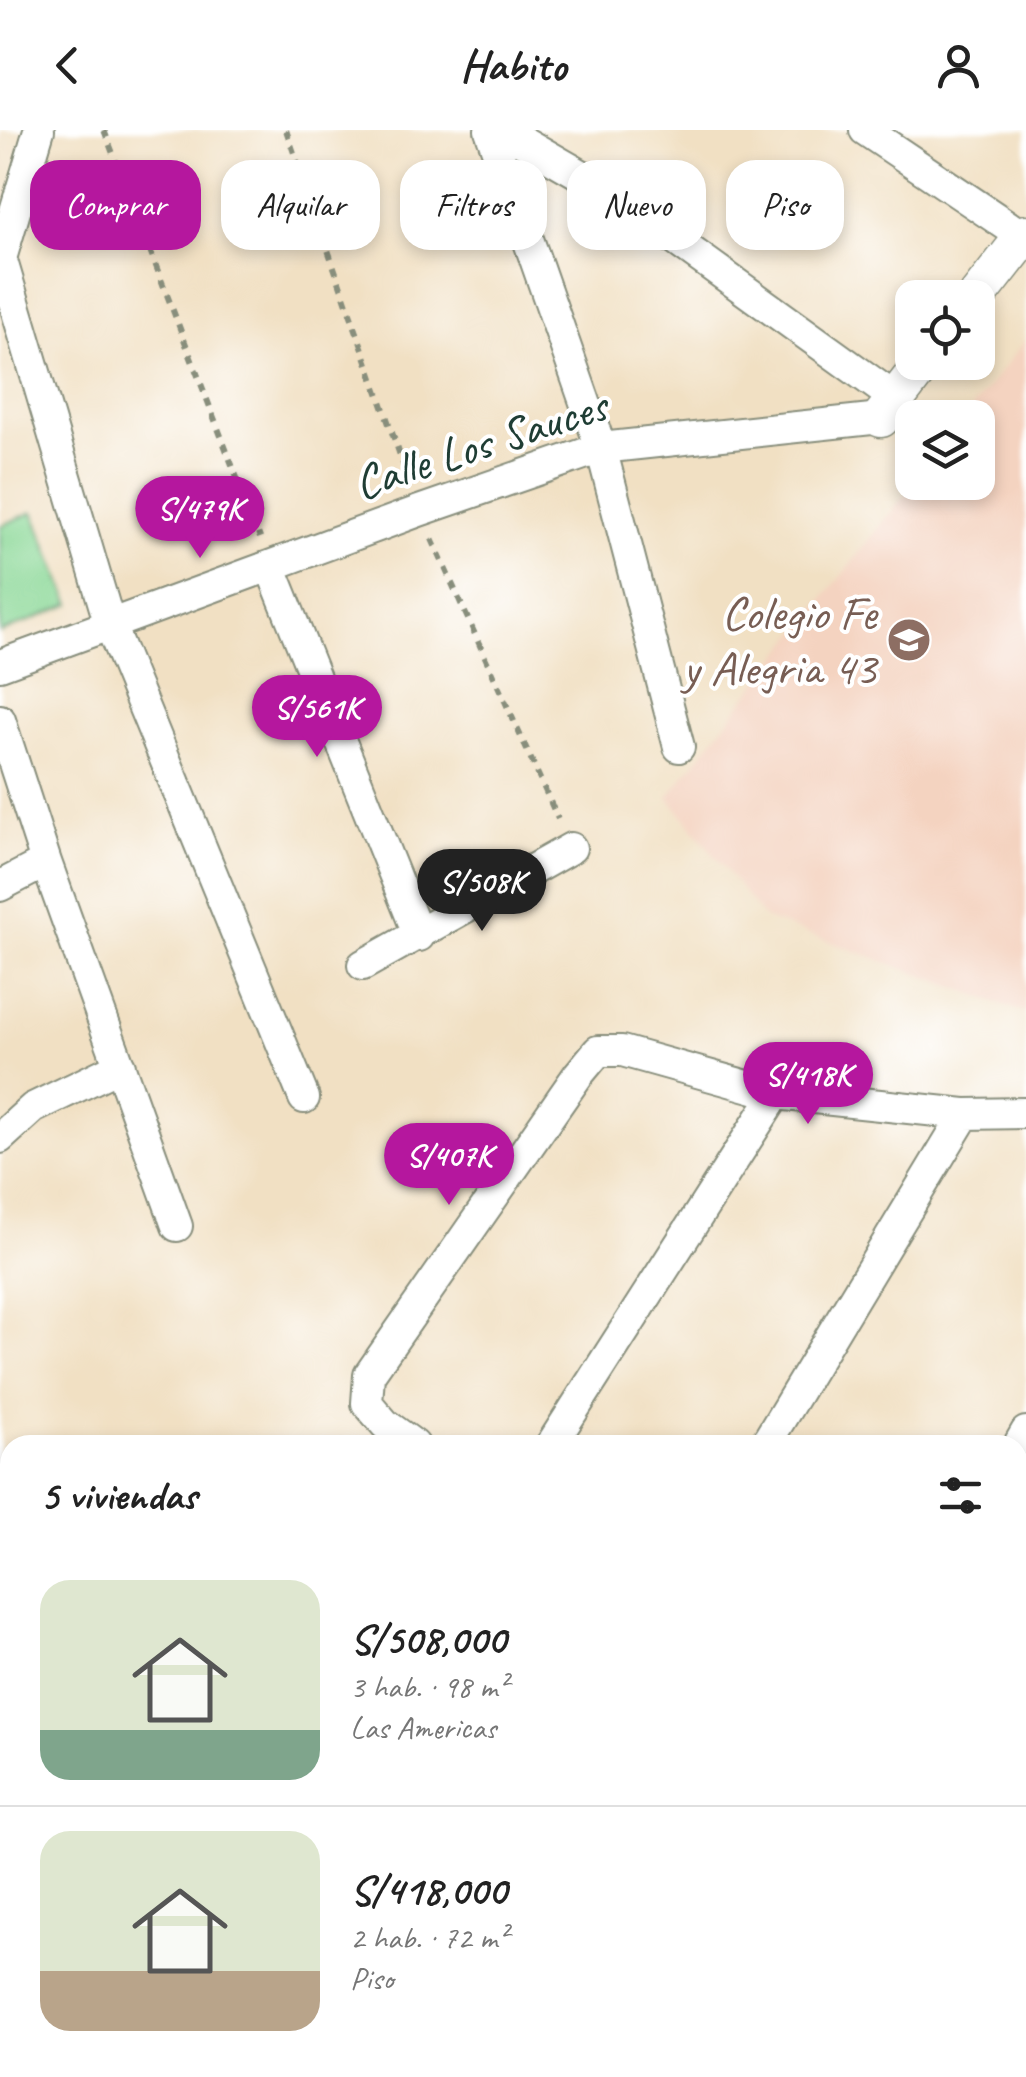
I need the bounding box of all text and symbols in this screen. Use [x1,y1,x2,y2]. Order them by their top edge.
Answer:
text: Habito [460,37,566,94]
icon: back [40,38,95,93]
icon: person [931,38,986,93]
chip: Comprar [30,160,201,250]
chip: Alquilar [221,160,380,250]
chip: Filtros [400,160,547,250]
chip: Nuevo [567,160,706,250]
chip: Piso [726,160,844,250]
map controls [895,280,995,500]
button: locate [895,280,995,380]
street label: Calle Los Sauces [346,374,618,513]
button: layers [895,400,995,500]
pin: S/479K [119,476,281,561]
text: S/479K [157,488,243,529]
place label: Colegio Fe y Alegria 43 [679,583,879,698]
school or university icon: Colegio Fe y Alegria 43 [886,617,932,663]
pin: S/561K [236,675,398,760]
text: S/561K [274,687,360,728]
pin: S/508K [401,849,563,934]
text: S/508K [439,861,525,902]
pin: S/418K [727,1042,889,1127]
text: S/418K [765,1054,851,1095]
pin: S/407K [368,1123,530,1208]
text: S/407K [406,1135,492,1176]
icon: filters [933,1468,988,1523]
text: 5 viviendas [40,1469,197,1522]
text: S/508,000 [350,1613,506,1666]
icon: home [120,1620,240,1740]
text: 3 hab. · 98 m² [350,1666,507,1707]
text: Las Americas [350,1707,496,1748]
text: S/418,000 [350,1864,506,1917]
icon: home [120,1871,240,1991]
text: 2 hab. · 72 m² [350,1917,507,1958]
text: Piso [350,1958,393,1999]

